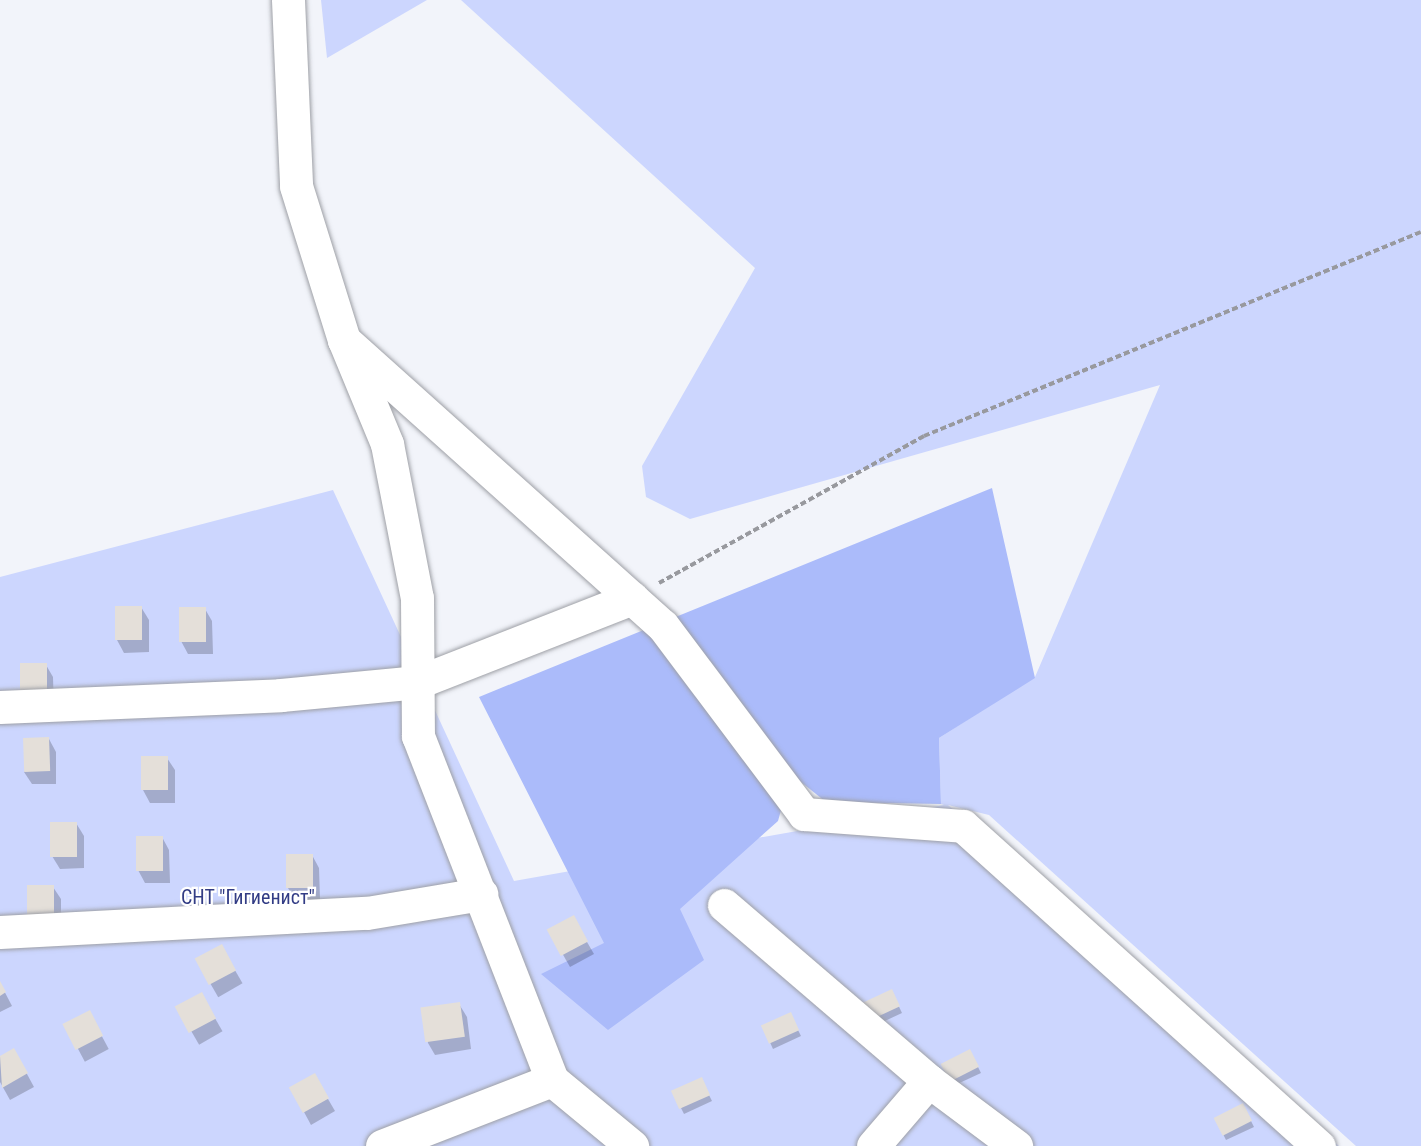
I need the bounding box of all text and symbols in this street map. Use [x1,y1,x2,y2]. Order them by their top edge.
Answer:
park label: СНТ "Гигиенист" [181,885,315,909]

